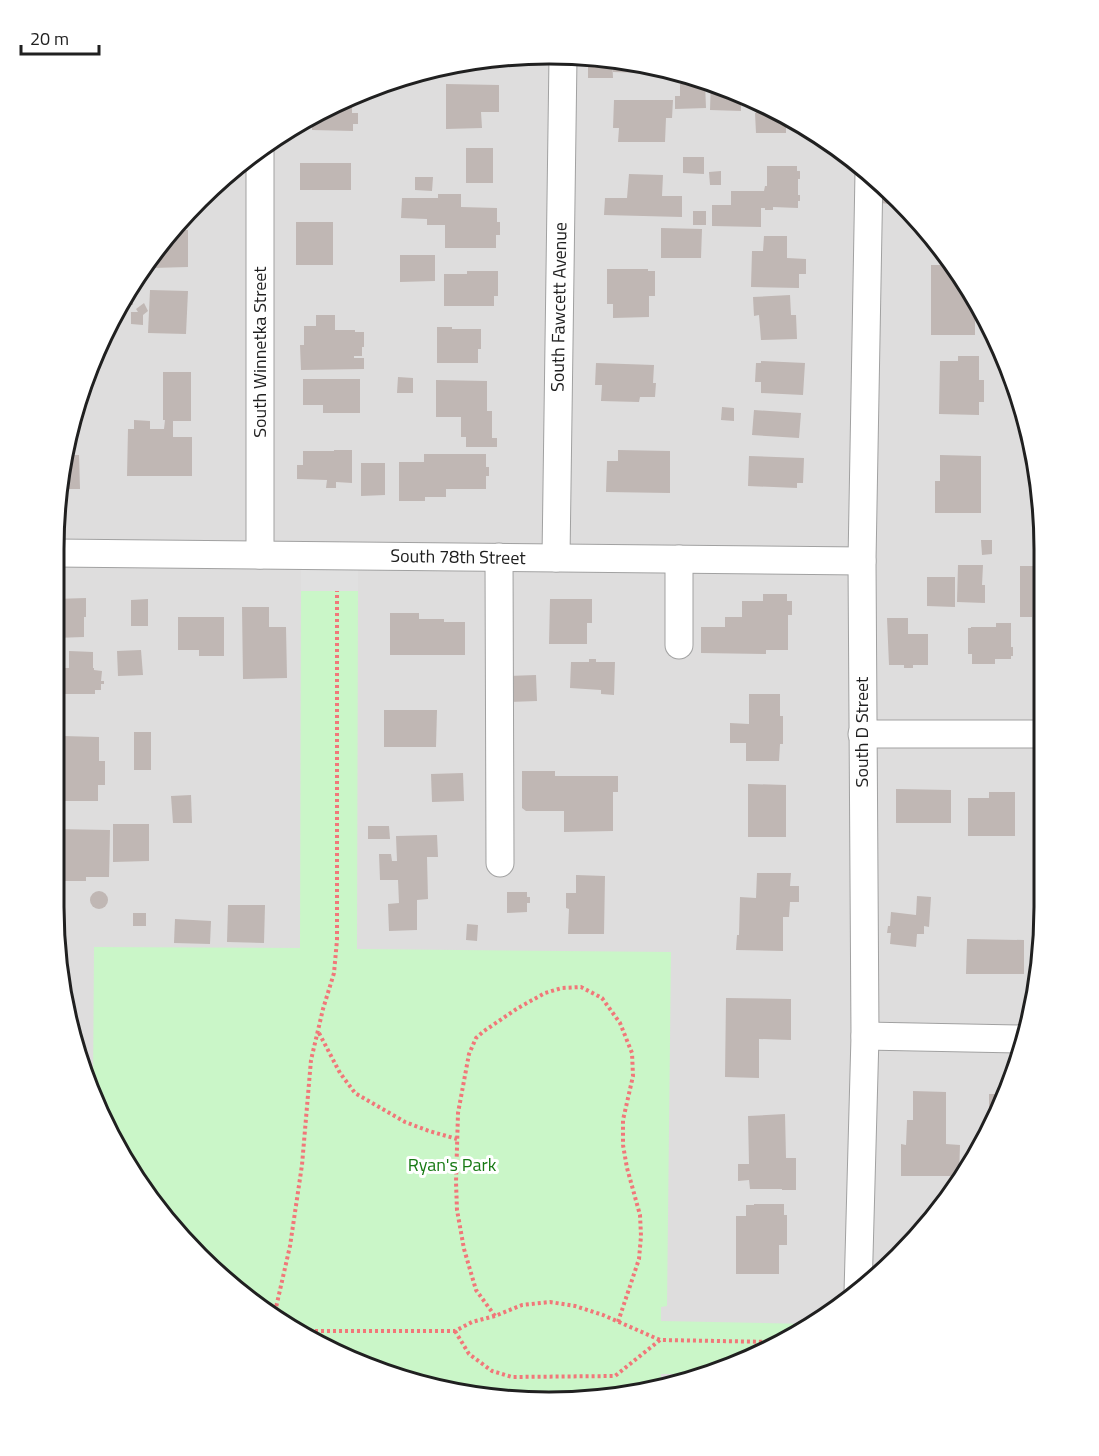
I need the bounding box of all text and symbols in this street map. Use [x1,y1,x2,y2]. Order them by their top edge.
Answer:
scale bar [21,18,99,56]
text: 20 m [30,25,69,52]
street label: South Fawcett Avenue [544,222,573,392]
street label: South Winnetka Street [246,266,273,438]
street label: South 78th Street [390,542,527,571]
street label: South D Street [848,676,875,787]
park label: Ryan's Park [408,1151,497,1178]

